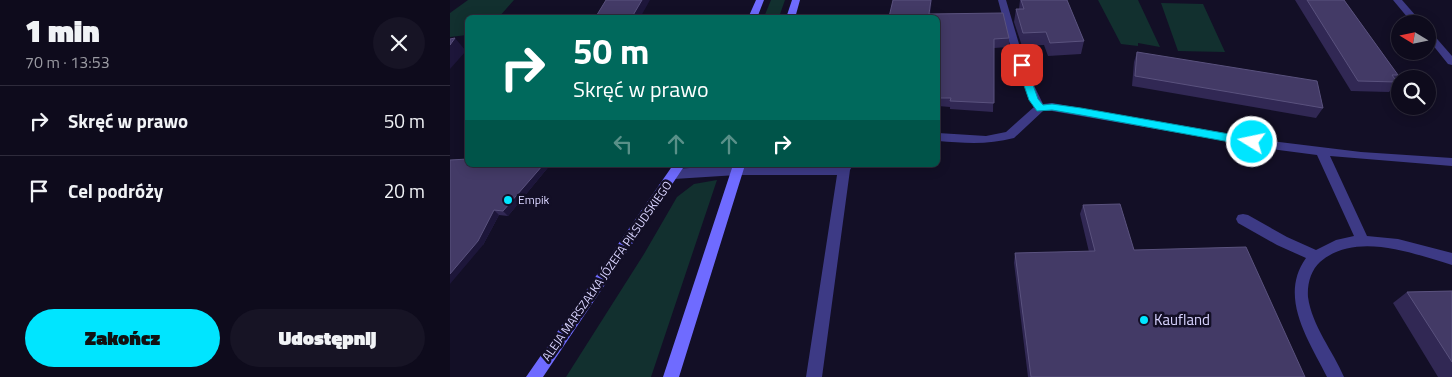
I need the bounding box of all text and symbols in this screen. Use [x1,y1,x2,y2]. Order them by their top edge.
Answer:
text: 1 min [25,8,100,54]
north arrow [1391,15,1436,60]
map controls [1391,15,1436,115]
button: close [373,17,425,69]
text: 50 m [573,24,649,78]
icon: right [490,35,555,100]
pin [1001,44,1043,86]
text: 70 m · 13:53 [25,50,110,74]
icon: arrive [1008,51,1036,79]
button: search [1391,70,1436,115]
text: Skręć w prawo [573,72,709,106]
text: Skręć w prawo [68,106,188,135]
text: 50 m [384,106,425,135]
icon: right [25,107,53,135]
position arrow [1225,115,1277,167]
icon: left [609,130,637,158]
icon: ahead [662,130,690,158]
icon: ahead [715,130,743,158]
icon: right [768,130,796,158]
text: Cel podróży [68,176,163,205]
text: 20 m [384,176,425,205]
icon: arrive [25,177,53,205]
street label: ALEJA MARSZAŁKA JÓZEFA PIŁSUDSKIEGO [537,177,676,365]
place label: Empik [518,190,550,209]
marker: Empik [502,194,514,206]
place label: Kaufland [1154,308,1210,331]
button: Zakończ [25,309,220,367]
button: Udostępnij [230,309,425,367]
marker: Kaufland [1138,314,1150,326]

